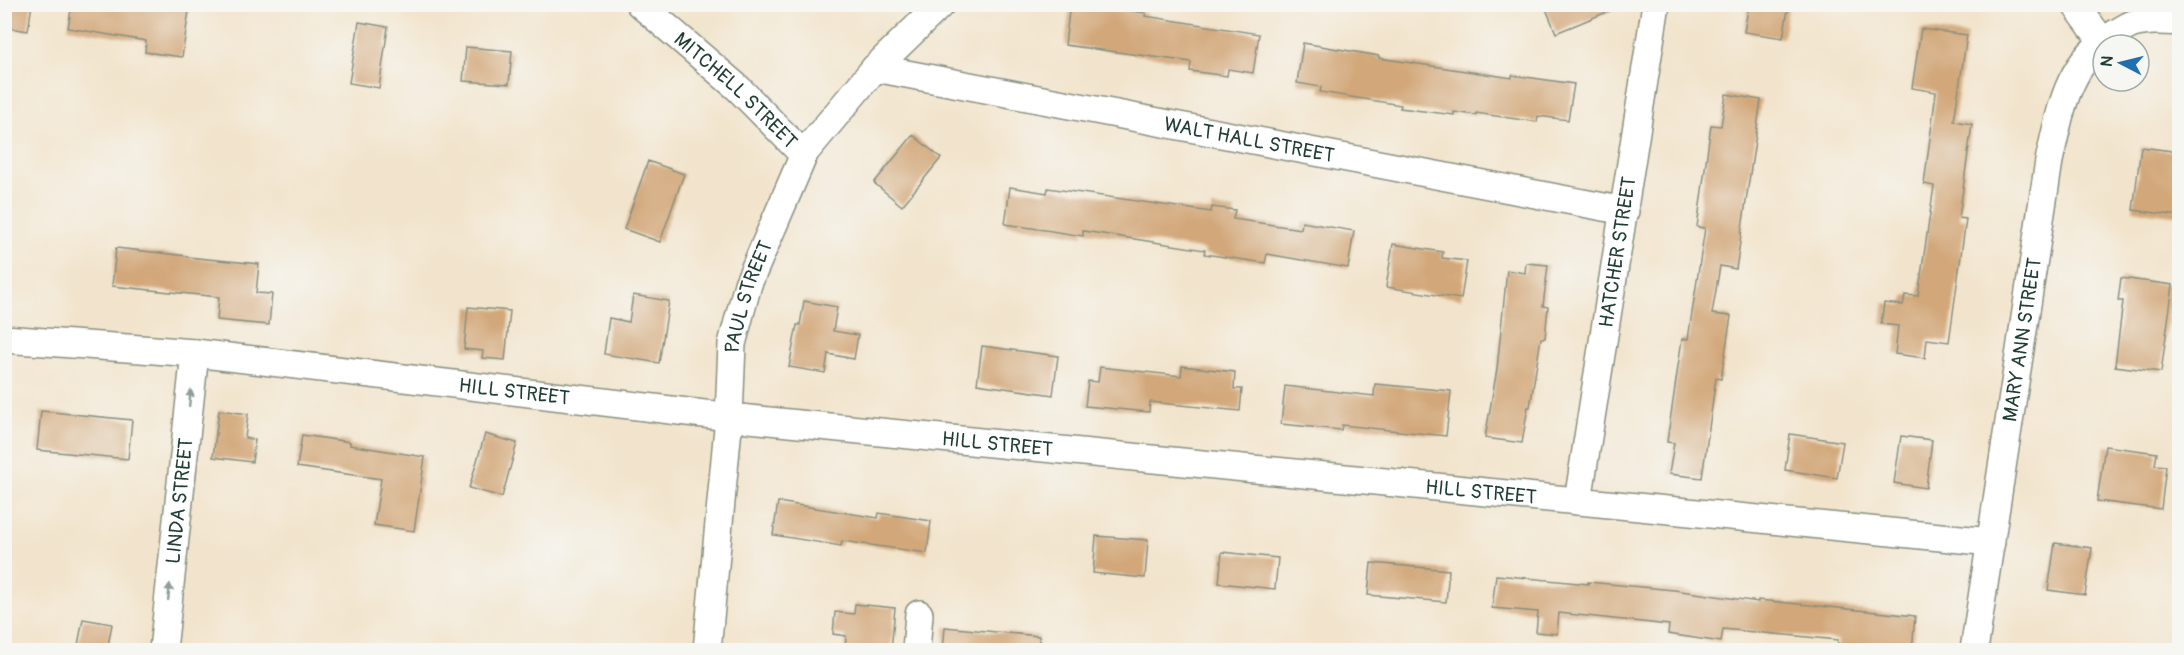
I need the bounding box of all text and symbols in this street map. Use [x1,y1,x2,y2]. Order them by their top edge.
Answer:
street label: MITCHELL STREET [669,26,803,154]
north arrow [2091,33,2151,93]
text: N [2097,55,2118,68]
street label: WALT HALL STREET [1162,111,1337,168]
street label: HATCHER STREET [1593,175,1641,329]
street label: PAUL STREET [719,237,778,353]
street label: MARY ANN STREET [1997,256,2047,423]
street label: HILL STREET [457,372,571,410]
one-way arrow [185,389,195,408]
street label: HILL STREET [941,426,1054,462]
street label: LINDA STREET [160,437,198,565]
street label: HILL STREET [1424,474,1538,509]
one-way arrow [164,583,174,602]

